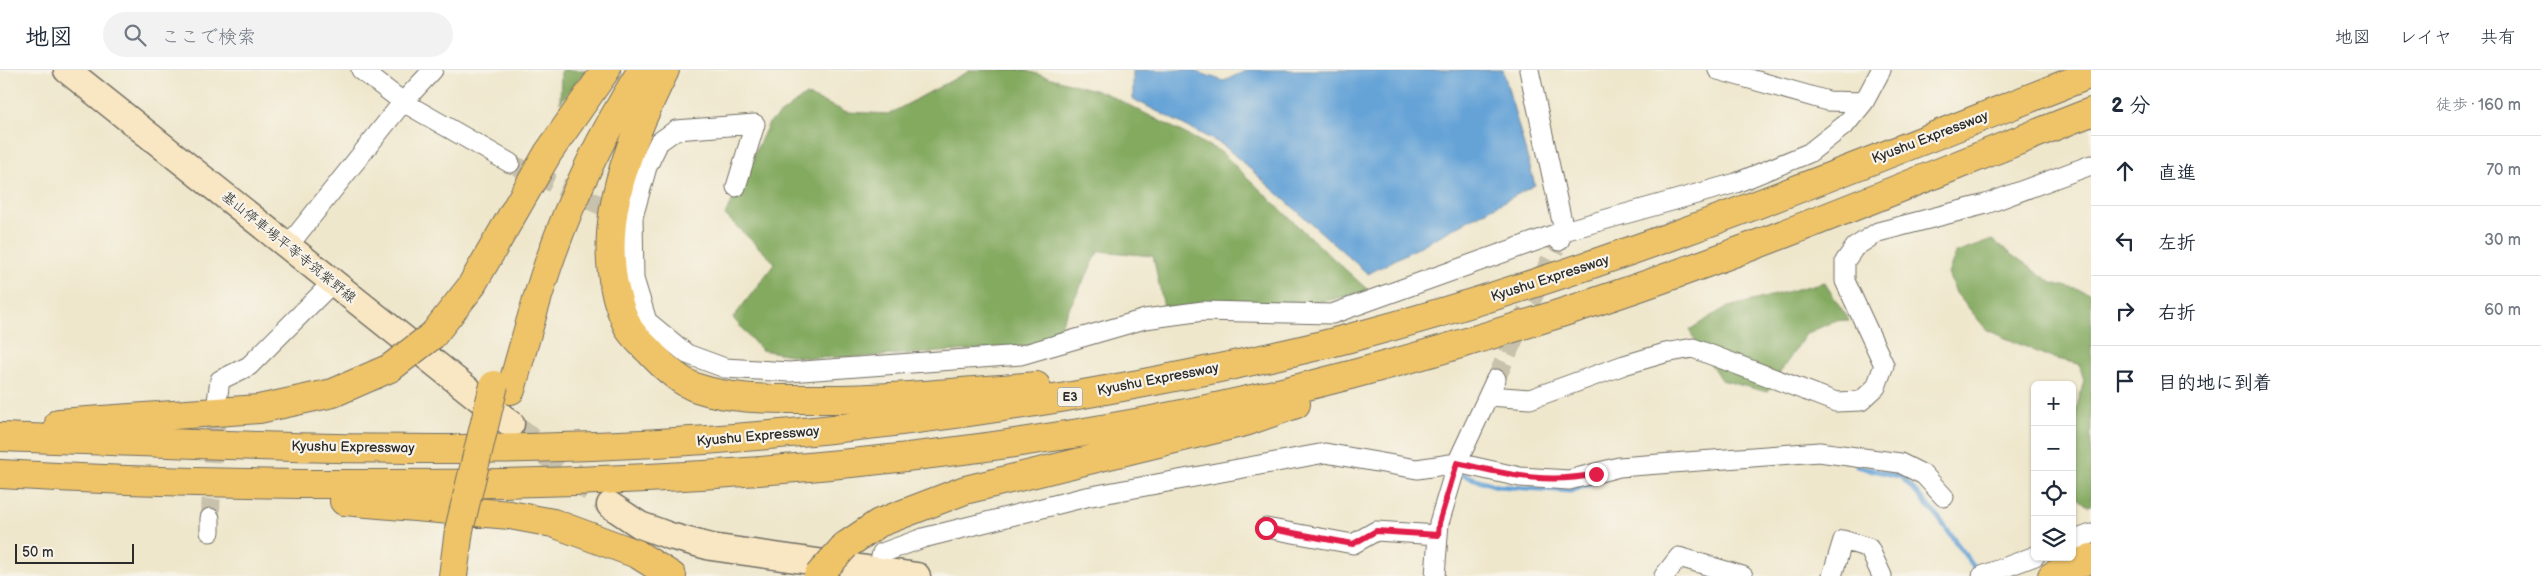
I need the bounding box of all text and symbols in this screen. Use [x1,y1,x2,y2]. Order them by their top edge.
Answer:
search box [103,12,453,57]
icon: search [121,21,149,49]
text: 地図 [25,23,73,52]
text: ここで検索 [161,26,256,49]
text: 地図 [2335,27,2371,48]
text: レイヤ [2399,27,2452,48]
text: 共有 [2480,27,2516,48]
text: 2 分 [2111,93,2150,118]
text: 徒歩 · 160 m [2436,96,2521,115]
street label: Kyushu Expressway [1869,107,1991,167]
icon: ahead [2111,157,2139,185]
text: 70 m [2486,161,2521,180]
text: 直進 [2158,162,2196,185]
street label: 基山停車場平等寺筑紫野線 [218,188,360,306]
icon: left [2111,227,2139,255]
text: 30 m [2484,231,2521,250]
text: 左折 [2158,232,2196,255]
street label: Kyushu Expressway [1489,251,1612,305]
icon: right [2111,297,2139,325]
text: 60 m [2484,301,2521,320]
text: 右折 [2158,302,2196,325]
street label: Kyushu Expressway [1096,359,1221,399]
icon: arrive [2111,367,2139,395]
text: 目的地に到着 [2158,372,2272,395]
map controls [2031,381,2076,561]
button: + [2031,381,2076,426]
road number: E3 [1058,388,1082,407]
street label: Kyushu Expressway [696,422,821,450]
button: − [2031,426,2076,471]
street label: Kyushu Expressway [291,437,415,457]
route end [1585,463,1608,486]
button: locate [2031,471,2076,516]
button: layers [2031,516,2076,561]
route start [1255,517,1278,540]
scale bar [15,541,134,564]
text: 50 m [22,544,54,561]

